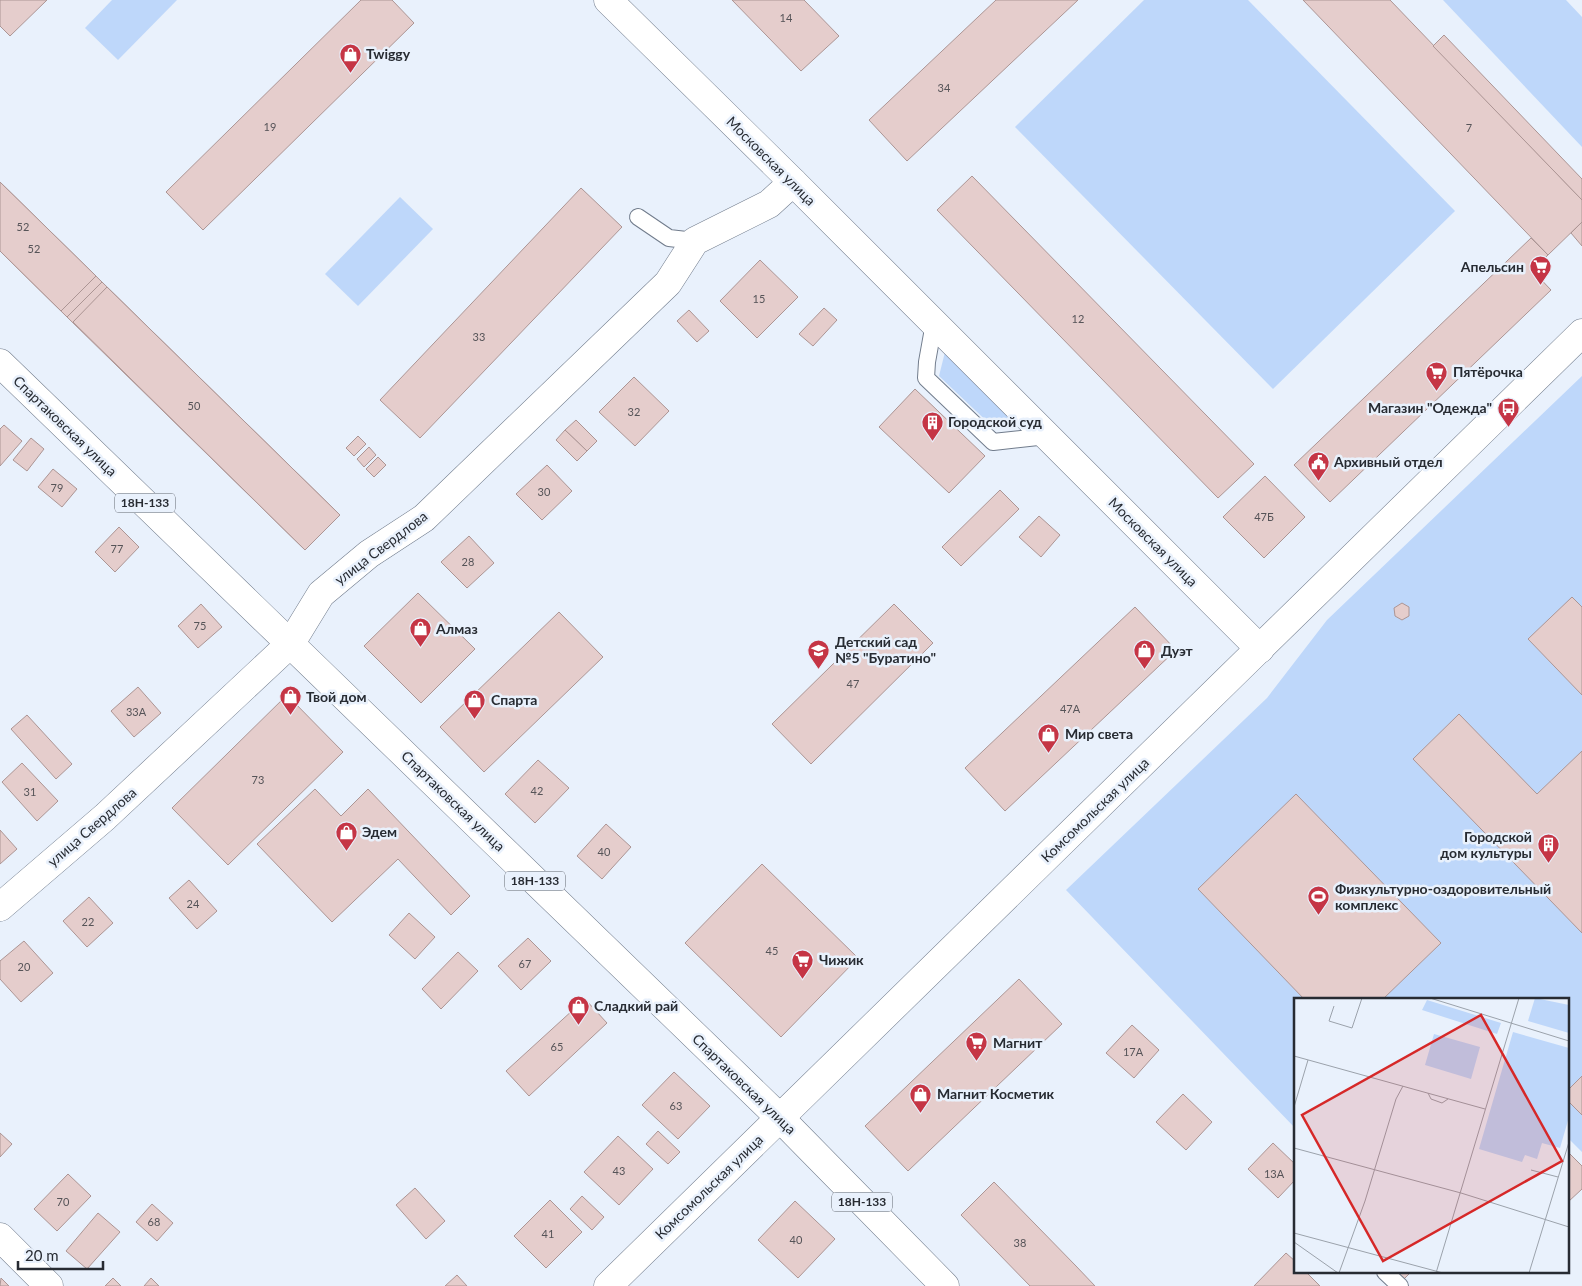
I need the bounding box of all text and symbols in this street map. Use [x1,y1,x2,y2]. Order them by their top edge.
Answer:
house number: 14 [780,11,793,24]
shop icon: Twiggy [338,42,362,73]
place label: Twiggy [366,45,411,62]
house number: 34 [938,81,951,94]
street label: Московская улица [723,113,819,209]
house number: 19 [264,120,276,133]
house number: 7 [1466,121,1472,134]
house number: 52 [17,220,29,233]
house number: 52 [28,242,40,255]
supermarket icon: Апельсин [1528,255,1552,286]
place label: Апельсин [1460,258,1524,275]
house number: 15 [753,292,765,305]
house number: 12 [1072,312,1084,325]
house number: 33 [473,330,485,343]
supermarket icon: Пятёрочка [1425,360,1449,391]
place label: Пятёрочка [1453,363,1523,380]
street label: Спартаковская улица [10,372,121,479]
bus stop icon: Магазин "Одежда" [1496,396,1520,427]
house number: 50 [188,399,201,412]
place label: Магазин "Одежда" [1368,399,1492,416]
house number: 32 [628,405,640,418]
building icon: Городской суд [920,410,944,441]
place label: Городской суд [948,413,1042,430]
public building icon: Архивный отдел [1306,450,1330,481]
place label: Архивный отдел [1333,453,1443,470]
house number: 79 [51,481,63,494]
house number: 30 [538,485,551,498]
road number: 18Н-133 [115,493,175,512]
street label: Московская улица [1105,494,1201,590]
street label: улица Свердлова [331,507,430,588]
house number: 47Б [1254,510,1274,523]
house number: 77 [111,542,123,555]
house number: 28 [462,555,474,568]
shop icon: Алмаз [408,617,432,648]
house number: 75 [194,619,206,632]
place label: Алмаз [435,620,478,637]
place label: Детский сад №5 "Буратино" [835,633,936,666]
school or university icon: Детский сад №5 "Буратино" [807,638,831,669]
shop icon: Дуэт [1133,639,1157,670]
place label: Дуэт [1161,642,1194,659]
house number: 47 [847,677,859,690]
shop icon: Твой дом [278,685,302,716]
place label: Твой дом [306,688,366,705]
shop icon: Спарта [463,688,487,719]
place label: Спарта [491,691,537,708]
house number: 47А [1060,702,1081,715]
house number: 33А [126,705,147,718]
shop icon: Мир света [1037,722,1061,753]
place label: Мир света [1065,725,1133,742]
street label: Спартаковская улица [398,747,509,854]
street label: Комсомольская улица [1037,754,1152,866]
house number: 73 [252,773,264,786]
street label: улица Свердлова [44,784,139,870]
house number: 42 [531,784,543,797]
house number: 31 [24,785,36,798]
shop icon: Эдем [334,820,358,851]
place label: Эдем [362,823,397,840]
place label: Городской дом культуры [1440,828,1532,861]
building icon: Городской дом культуры [1536,833,1560,864]
house number: 40 [598,845,611,858]
road number: 18Н-133 [505,871,565,890]
place label: Физкультурно-оздоровительный комплекс [1335,880,1551,913]
sports icon: Физкультурно-оздоровительный комплекс [1307,885,1331,916]
house number: 24 [187,897,200,910]
house number: 22 [82,915,94,928]
house number: 45 [766,944,778,957]
supermarket icon: Чижик [791,948,815,979]
place label: Чижик [819,951,864,968]
house number: 67 [519,957,531,970]
house number: 20 [18,960,31,973]
shop icon: Сладкий рай [566,994,590,1025]
place label: Сладкий рай [594,997,678,1014]
inset map [1294,998,1570,1274]
street label: Спартаковская улица [689,1030,800,1137]
supermarket icon: Магнит [965,1031,989,1062]
place label: Магнит [993,1034,1043,1051]
house number: 65 [551,1040,563,1053]
house number: 17А [1123,1045,1144,1058]
shop icon: Магнит Косметик [909,1082,933,1113]
place label: Магнит Косметик [937,1085,1055,1102]
house number: 63 [670,1099,682,1112]
street label: Комсомольская улица [651,1131,766,1243]
house number: 43 [613,1164,625,1177]
house number: 13А [1264,1167,1285,1180]
road number: 18Н-133 [832,1192,892,1212]
house number: 70 [57,1195,70,1208]
house number: 68 [148,1215,160,1228]
house number: 41 [542,1227,554,1240]
house number: 40 [790,1233,803,1246]
house number: 38 [1014,1236,1026,1249]
scale bar [18,1238,102,1270]
text: 20 m [25,1246,59,1264]

